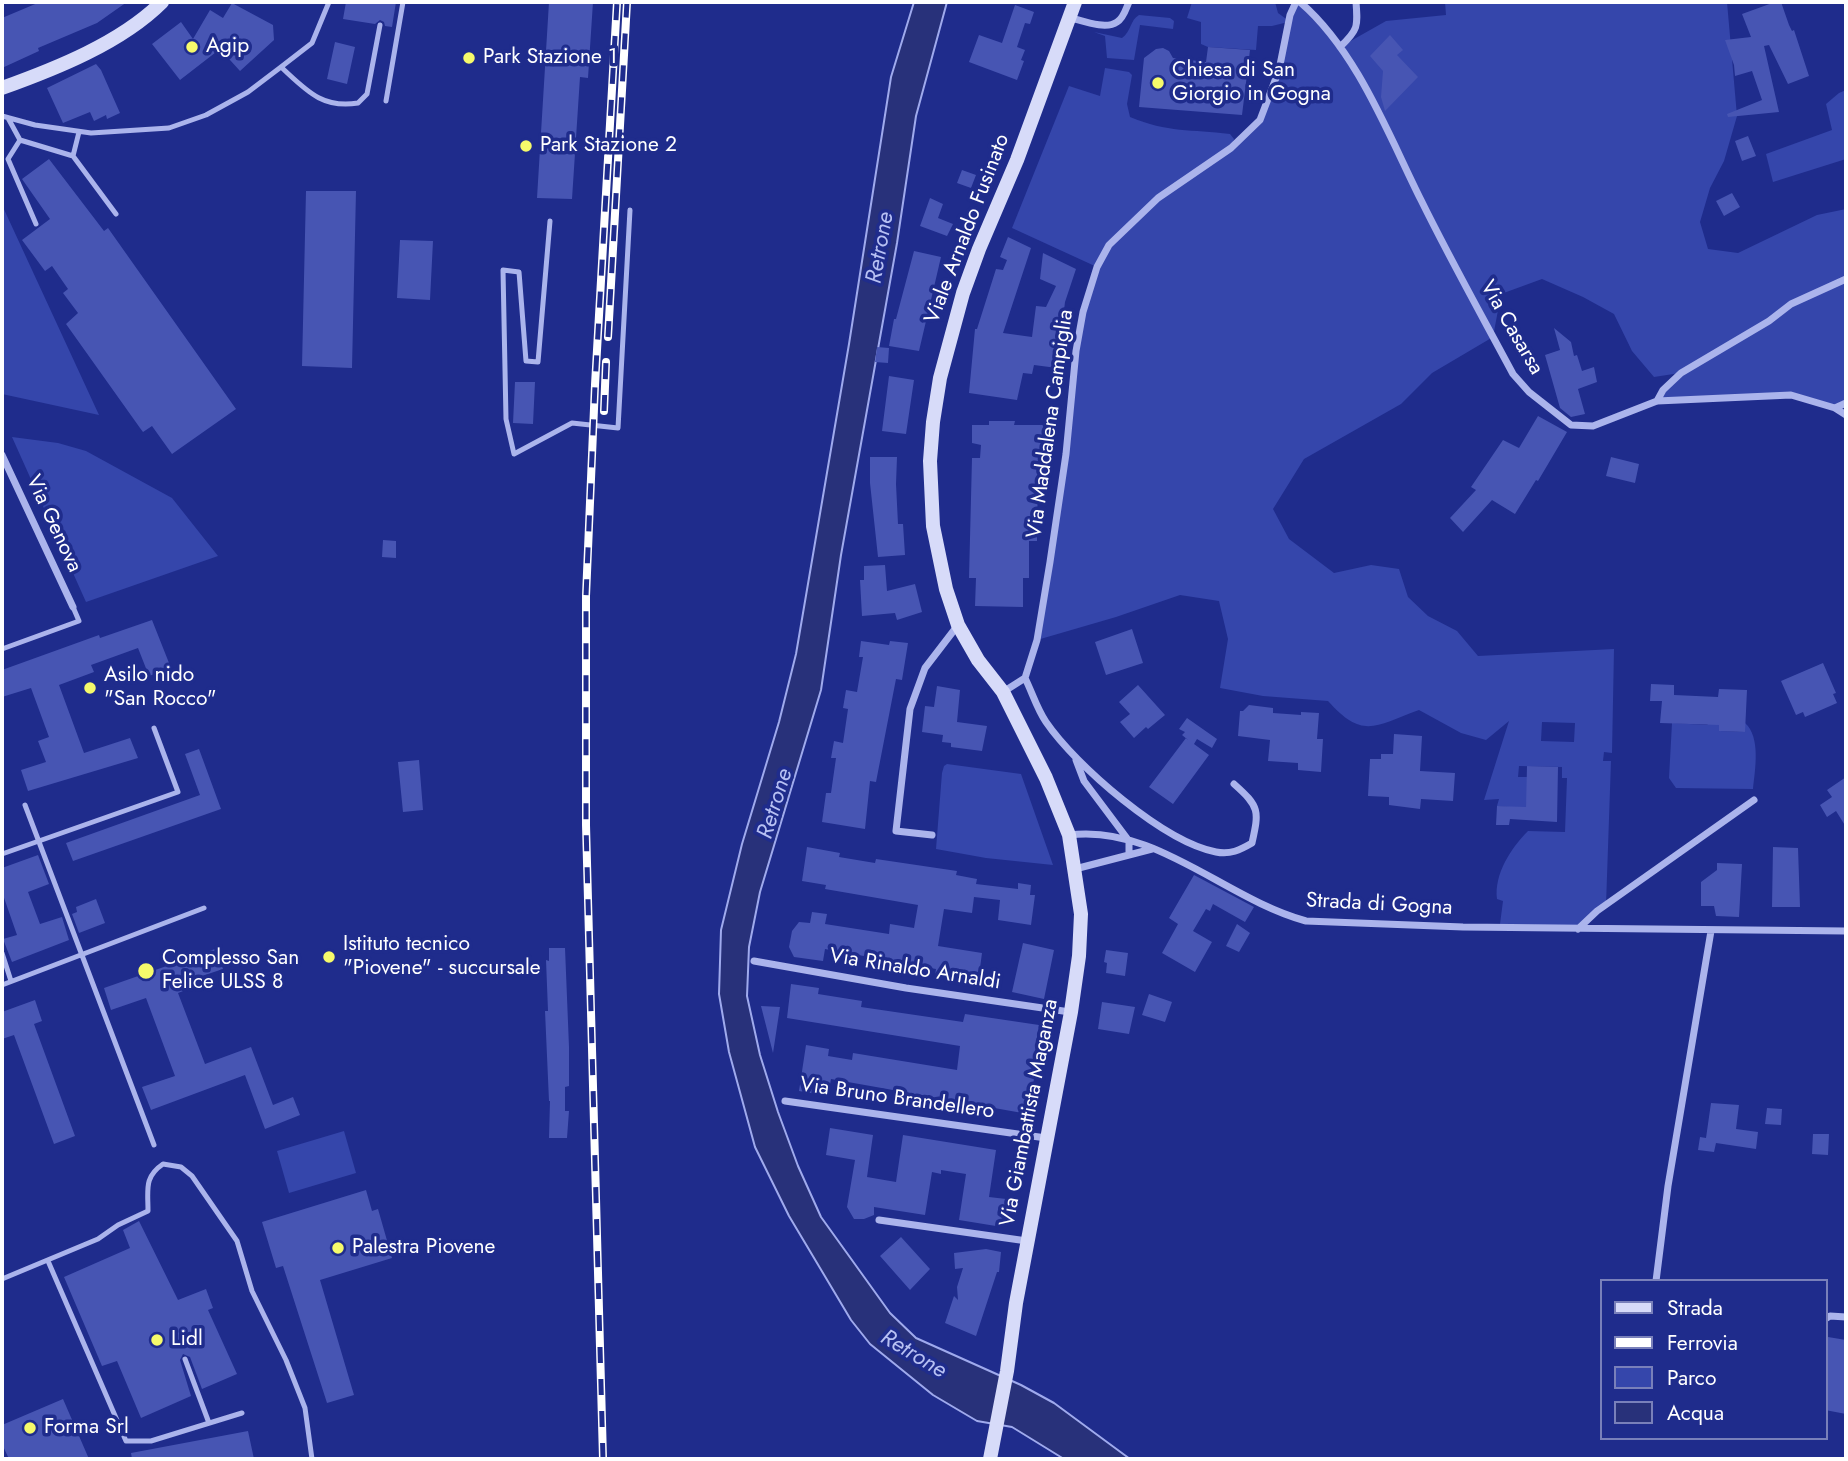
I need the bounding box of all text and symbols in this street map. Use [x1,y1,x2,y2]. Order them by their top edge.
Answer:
place label: Agip [206,34,249,60]
marker: Agip [184,39,200,55]
place label: Park Stazione 1 [483,45,618,71]
marker: Park Stazione 1 [461,50,477,66]
place label: Chiesa di San Giorgio in Gogna [1172,58,1331,108]
marker: Chiesa di San Giorgio in Gogna [1150,75,1166,91]
street label: Viale Arnaldo Fusinato [920,131,1016,327]
place label: Park Stazione 2 [540,133,677,159]
marker: Park Stazione 2 [518,138,534,154]
water label: Retrone [861,210,901,286]
street label: Via Casarsa [1474,276,1548,380]
street label: Via Maddalena Campiglia [1022,308,1080,540]
street label: Via Genova [20,471,86,577]
place label: Asilo nido "San Rocco" [104,663,217,713]
marker: Asilo nido "San Rocco" [82,680,98,696]
water label: Retrone [752,766,800,842]
street label: Strada di Gogna [1305,889,1453,921]
place label: Istituto tecnico "Piovene" - succursale [343,932,541,982]
street label: Via Rinaldo Arnaldi [828,944,1002,996]
place label: Complesso San Felice ULSS 8 [162,946,299,996]
marker: Istituto tecnico "Piovene" - succursale [321,949,337,965]
marker: Complesso San Felice ULSS 8 [136,961,156,981]
street label: Via Giambattista Maganza [996,997,1064,1229]
street label: Via Bruno Brandellero [798,1073,996,1125]
place label: Palestra Piovene [352,1235,495,1261]
marker: Palestra Piovene [330,1240,346,1256]
legend [1600,1279,1827,1440]
text: Strada [1667,1293,1723,1323]
water label: Retrone [875,1325,951,1385]
place label: Lidl [171,1327,203,1353]
text: Ferrovia [1667,1328,1738,1358]
marker: Lidl [149,1332,165,1348]
text: Parco [1667,1363,1716,1393]
text: Acqua [1667,1398,1724,1428]
place label: Forma Srl [44,1415,129,1441]
marker: Forma Srl [22,1420,38,1436]

